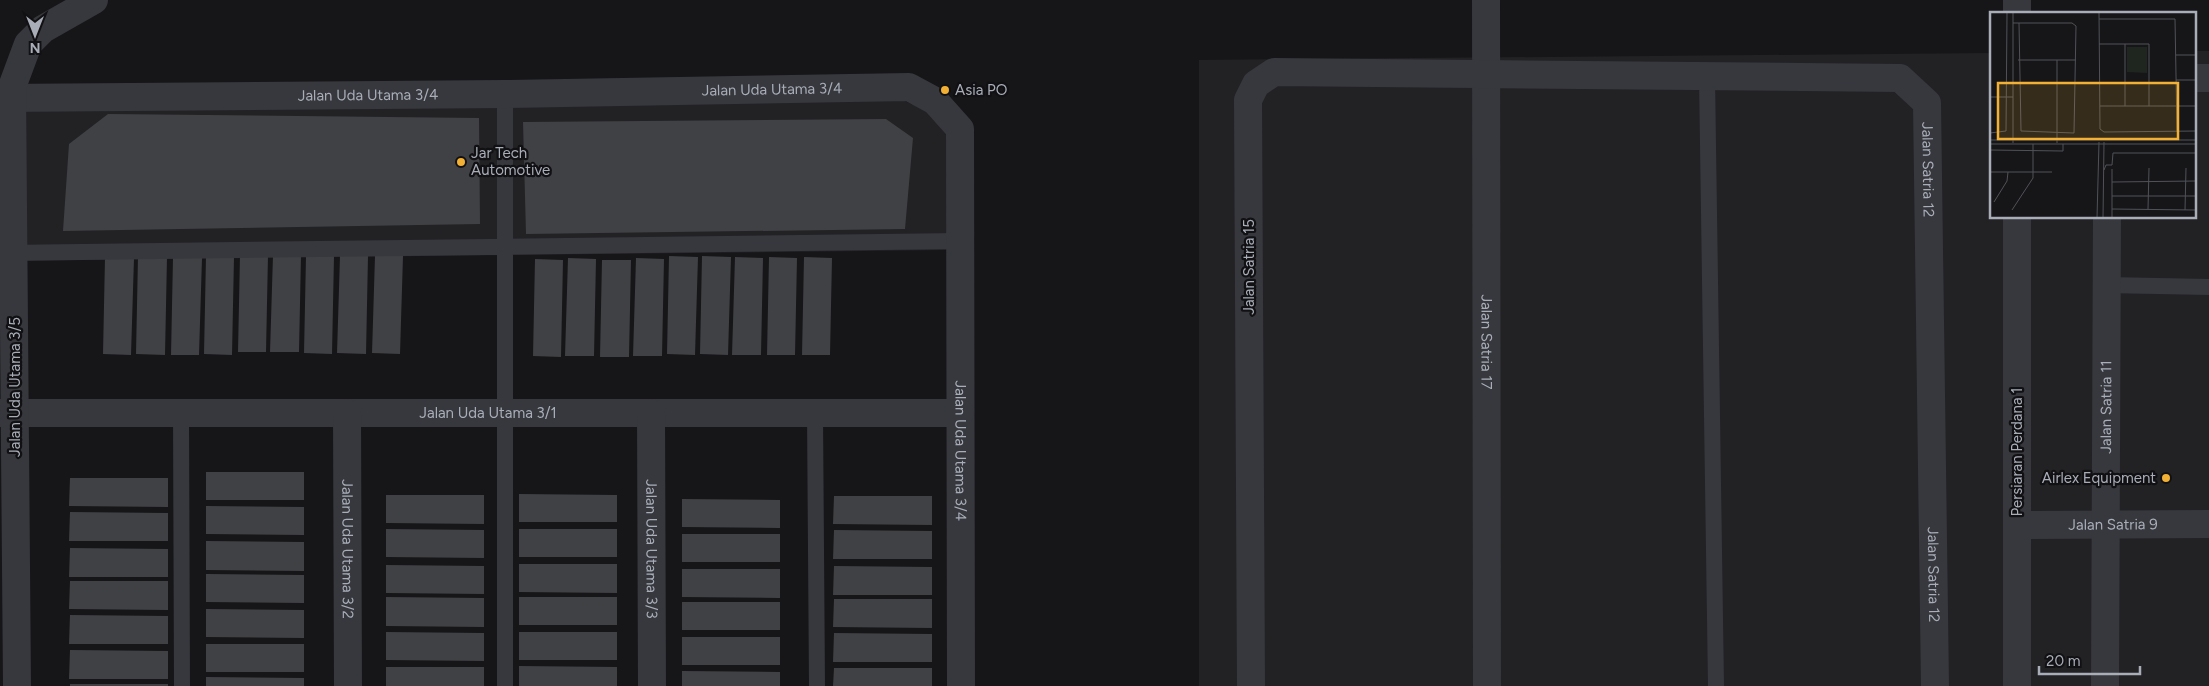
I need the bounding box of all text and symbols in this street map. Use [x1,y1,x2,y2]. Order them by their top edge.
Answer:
north arrow [10,10,60,60]
inset map [1990,12,2196,219]
text: N [30,39,40,56]
street label: Jalan Uda Utama 3/4 [701,79,842,100]
place label: Asia PO [955,81,1007,99]
marker: Asia PO [939,84,951,96]
street label: Jalan Uda Utama 3/4 [298,86,438,105]
street label: Jalan Satria 12 [1918,122,1938,218]
place label: Jar Tech Automotive [471,144,550,179]
marker: Jar Tech Automotive [455,156,467,168]
street label: Jalan Satria 15 [1240,219,1258,315]
street label: Jalan Satria 17 [1477,294,1496,390]
street label: Jalan Uda Utama 3/5 [6,317,24,457]
street label: Jalan Satria 11 [2097,360,2115,454]
street label: Jalan Uda Utama 3/4 [951,381,970,521]
street label: Persiaran Perdana 1 [2008,388,2026,516]
street label: Jalan Uda Utama 3/1 [419,404,557,422]
place label: Airlex Equipment [2042,469,2156,487]
marker: Airlex Equipment [2160,472,2172,484]
street label: Jalan Uda Utama 3/2 [338,479,357,619]
street label: Jalan Uda Utama 3/3 [642,479,661,619]
street label: Jalan Satria 9 [2068,515,2158,534]
street label: Jalan Satria 12 [1924,527,1943,622]
scale bar [2039,644,2140,676]
text: 20 m [2046,652,2080,670]

